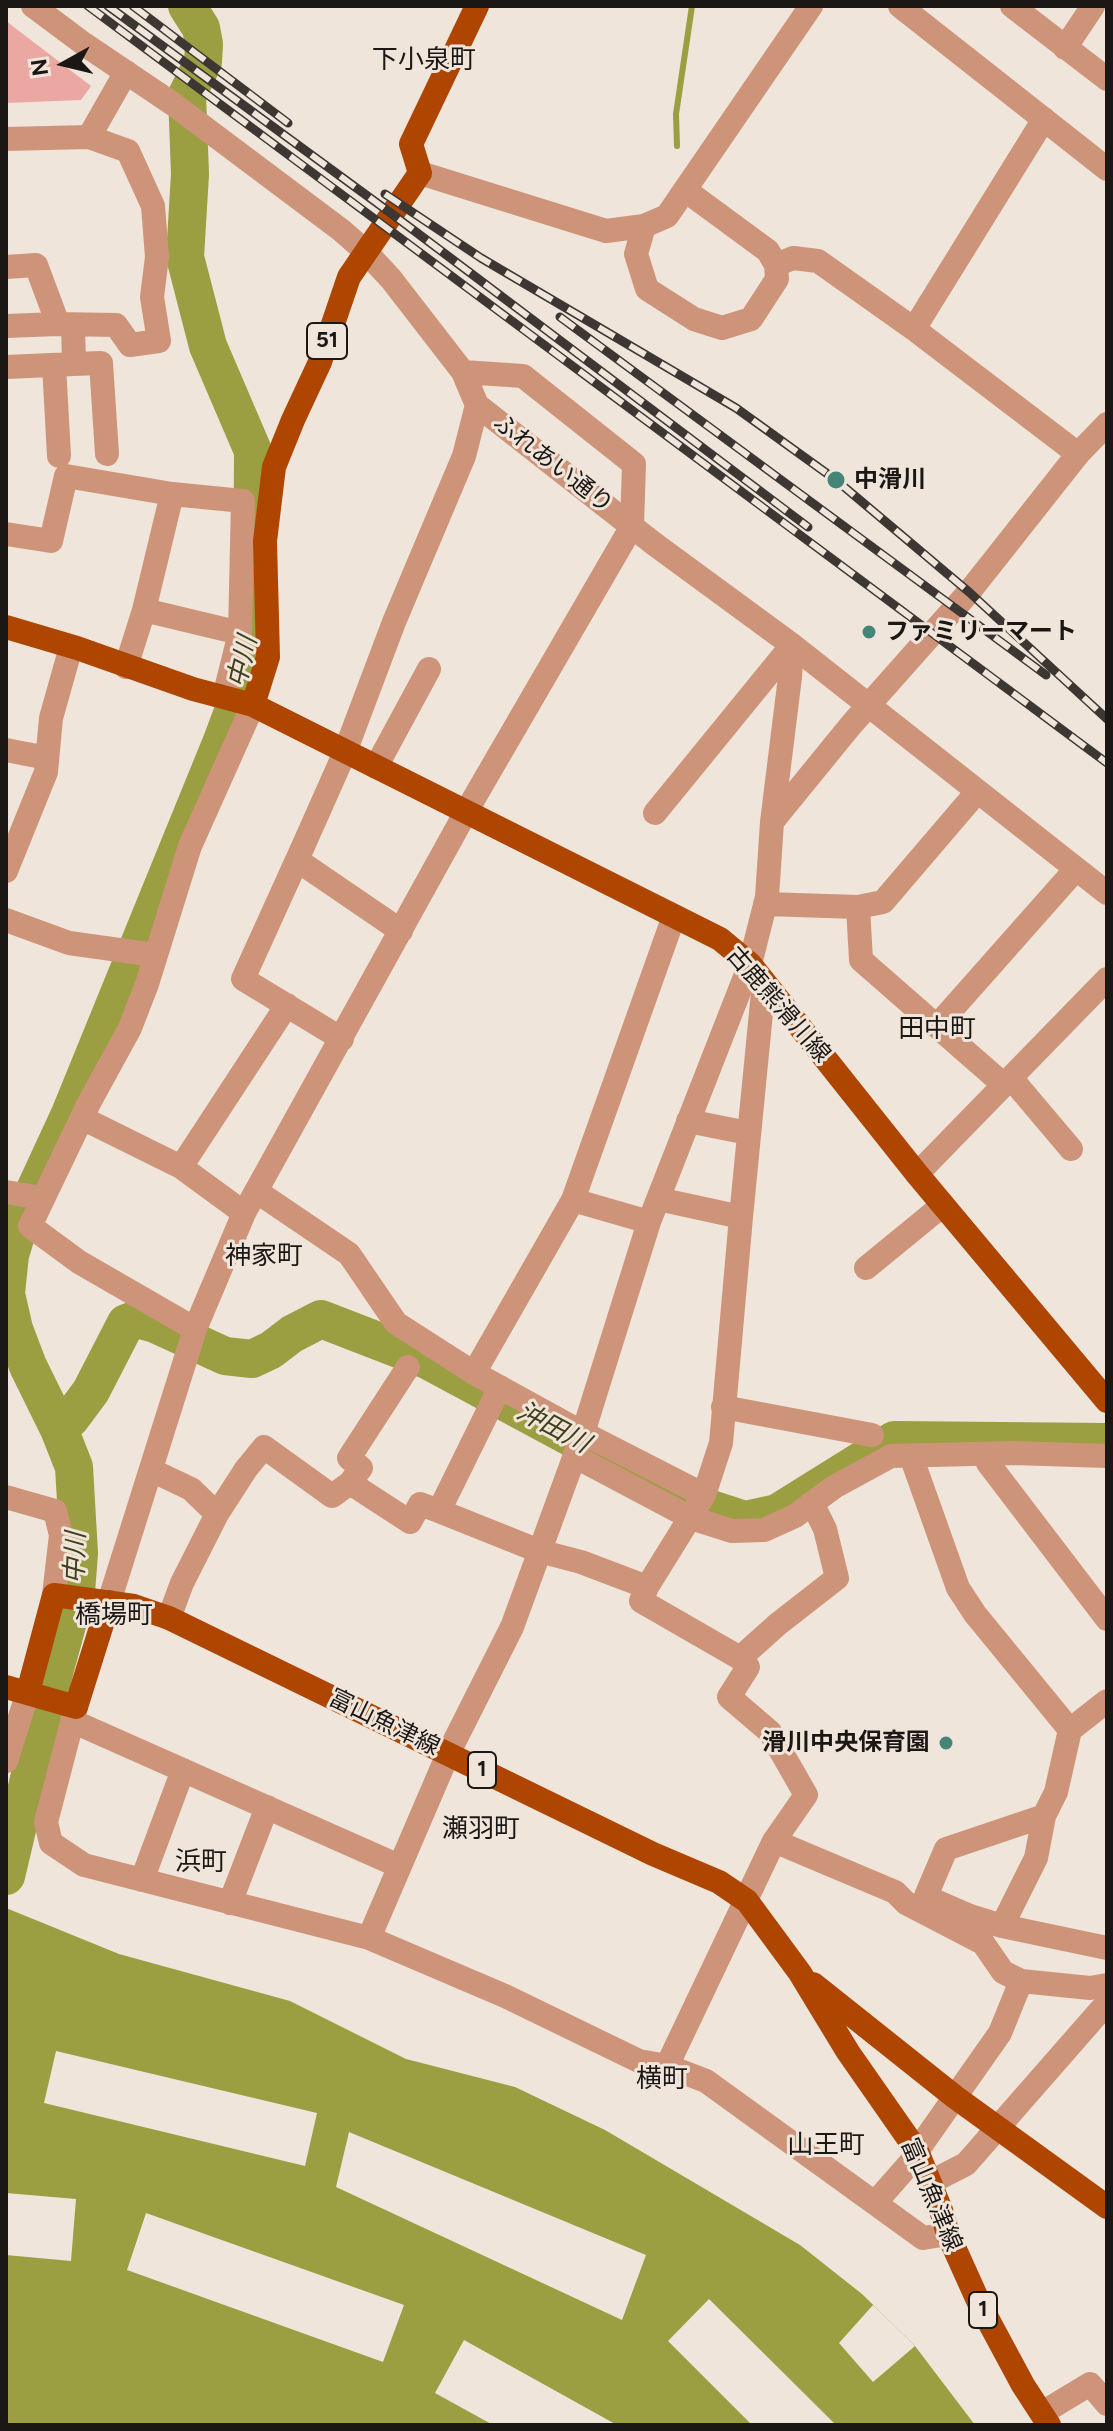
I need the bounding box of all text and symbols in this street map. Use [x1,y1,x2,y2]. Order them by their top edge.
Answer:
north arrow [24,24,104,104]
district label: 下小泉町 [372,44,476,76]
text: N [25,57,54,78]
road number: 51 [307,323,347,359]
street label: ふれあい通り [487,408,619,520]
place label: 中滑川 [854,466,926,494]
marker: 中滑川 [825,469,847,491]
place label: ファミリーマート [885,618,1077,646]
marker: ファミリーマート [860,623,878,641]
water label: 中川 [222,633,264,691]
street label: 古鹿熊滑川線 [720,941,836,1069]
district label: 田中町 [898,1013,976,1045]
district label: 神家町 [225,1240,303,1272]
water label: 沖田川 [511,1396,595,1460]
water label: 中川 [60,1531,92,1585]
district label: 橋場町 [75,1599,153,1631]
street label: 富山魚津線 [324,1684,444,1762]
place label: 滑川中央保育園 [762,1729,930,1757]
marker: 滑川中央保育園 [937,1734,955,1752]
road number: 1 [468,1752,496,1788]
district label: 瀬羽町 [442,1813,520,1845]
district label: 浜町 [175,1846,227,1878]
district label: 横町 [636,2063,688,2095]
district label: 山王町 [787,2129,865,2161]
street label: 富山魚津線 [894,2134,968,2256]
road number: 1 [969,2292,997,2328]

